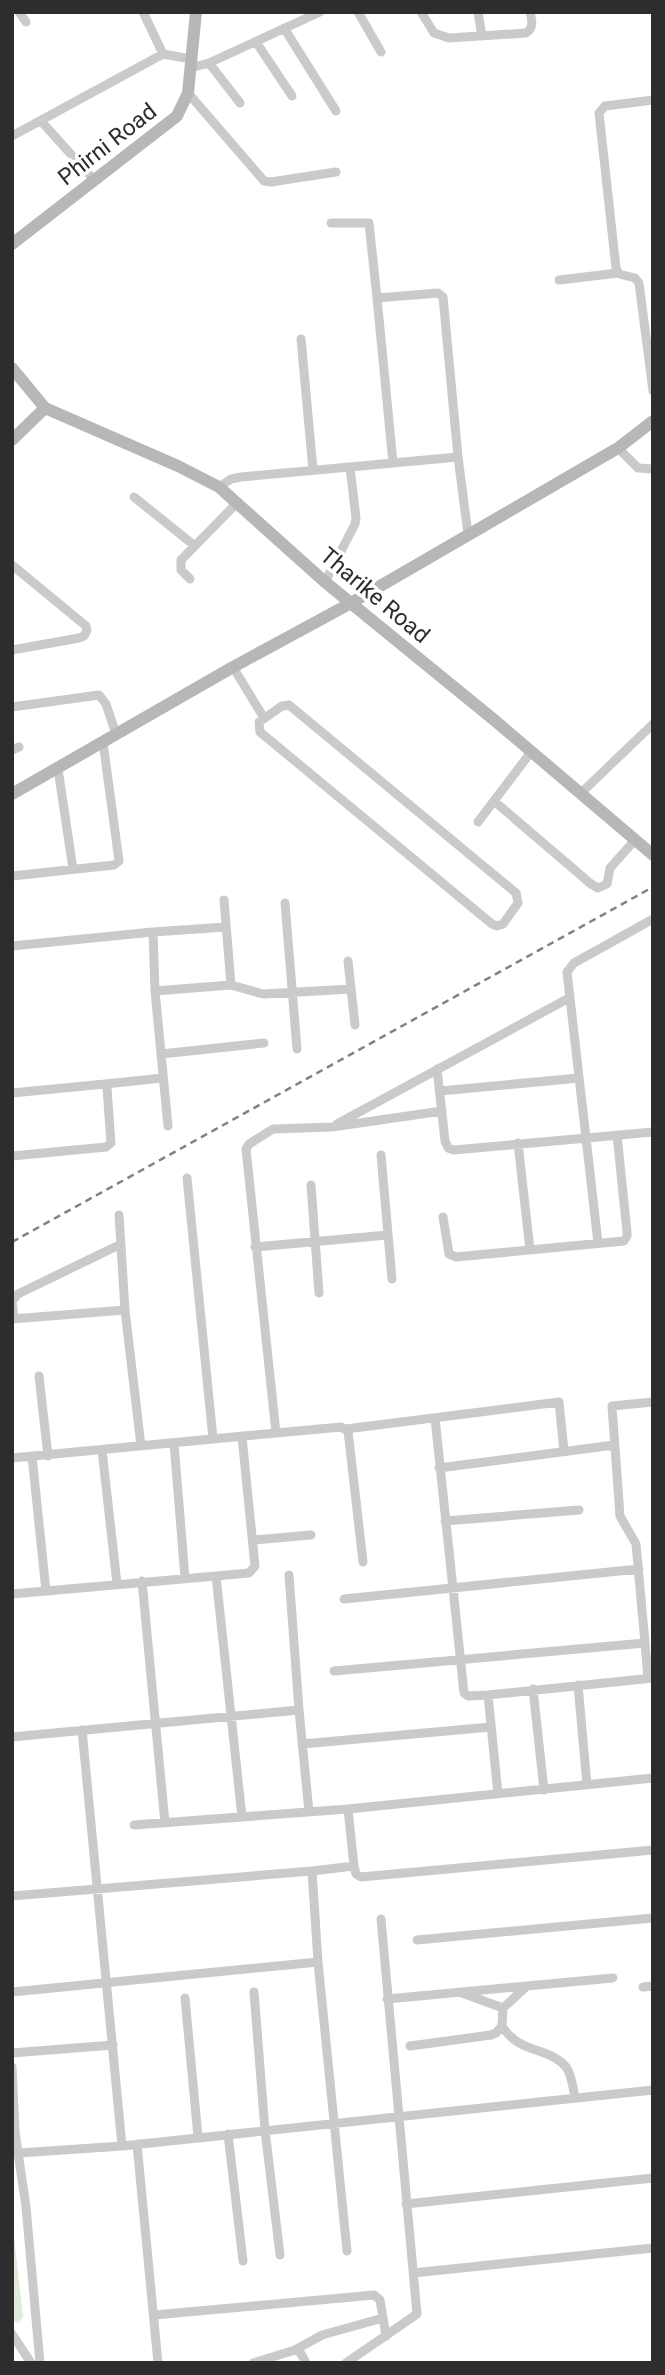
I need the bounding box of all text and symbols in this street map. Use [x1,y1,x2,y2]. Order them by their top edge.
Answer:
street label: Phirni Road [53,98,162,191]
street label: Tharike Road [315,542,435,649]

